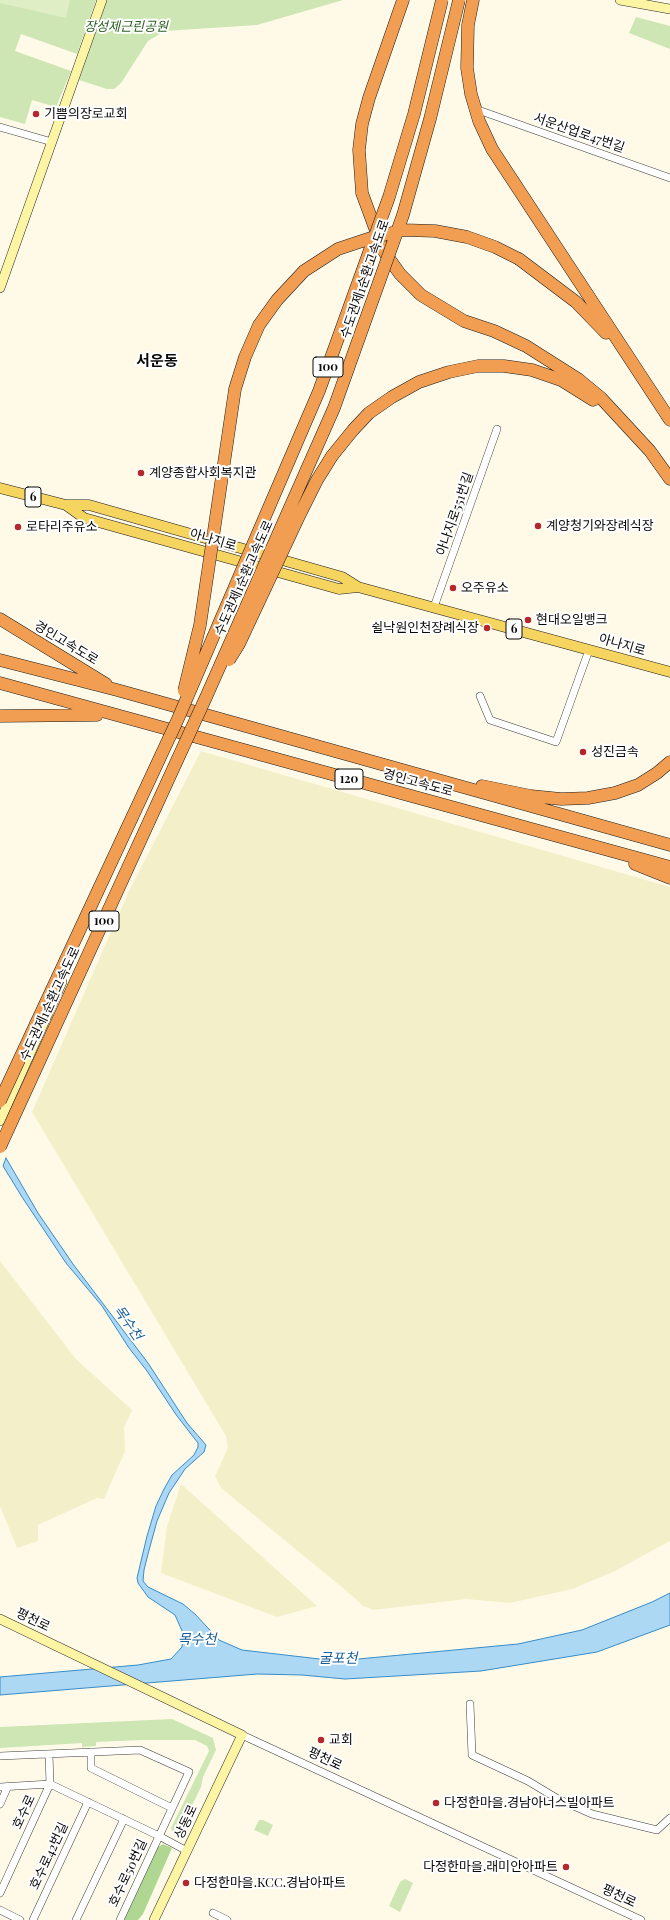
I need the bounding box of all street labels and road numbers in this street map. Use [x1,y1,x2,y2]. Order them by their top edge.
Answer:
street label: 서운산업로47번길 [531,110,627,156]
street label: 수도권제1순환고속도로 [337,218,393,340]
road number: 100 [313,357,343,377]
street label: 아나지로551번길 [433,470,477,558]
road number: 6 [25,487,41,507]
street label: 수도권제1순환고속도로 [212,518,276,638]
street label: 아나지로 [188,526,238,554]
street label: 경인고속도로 [31,618,101,668]
road number: 6 [506,619,522,639]
street label: 아나지로 [597,631,647,659]
street label: 경인고속도로 [381,766,455,800]
road number: 120 [335,769,363,789]
road number: 100 [89,911,119,931]
street label: 수도권제1순환고속도로 [17,944,83,1064]
street label: 평천로 [13,1605,53,1635]
street label: 평천로 [305,1744,345,1774]
street label: 호수로 [9,1792,39,1832]
street label: 상동로 [171,1802,201,1842]
street label: 호수로42번길 [27,1820,71,1892]
street label: 호수로50번길 [106,1837,150,1909]
street label: 평천로 [599,1881,639,1911]

